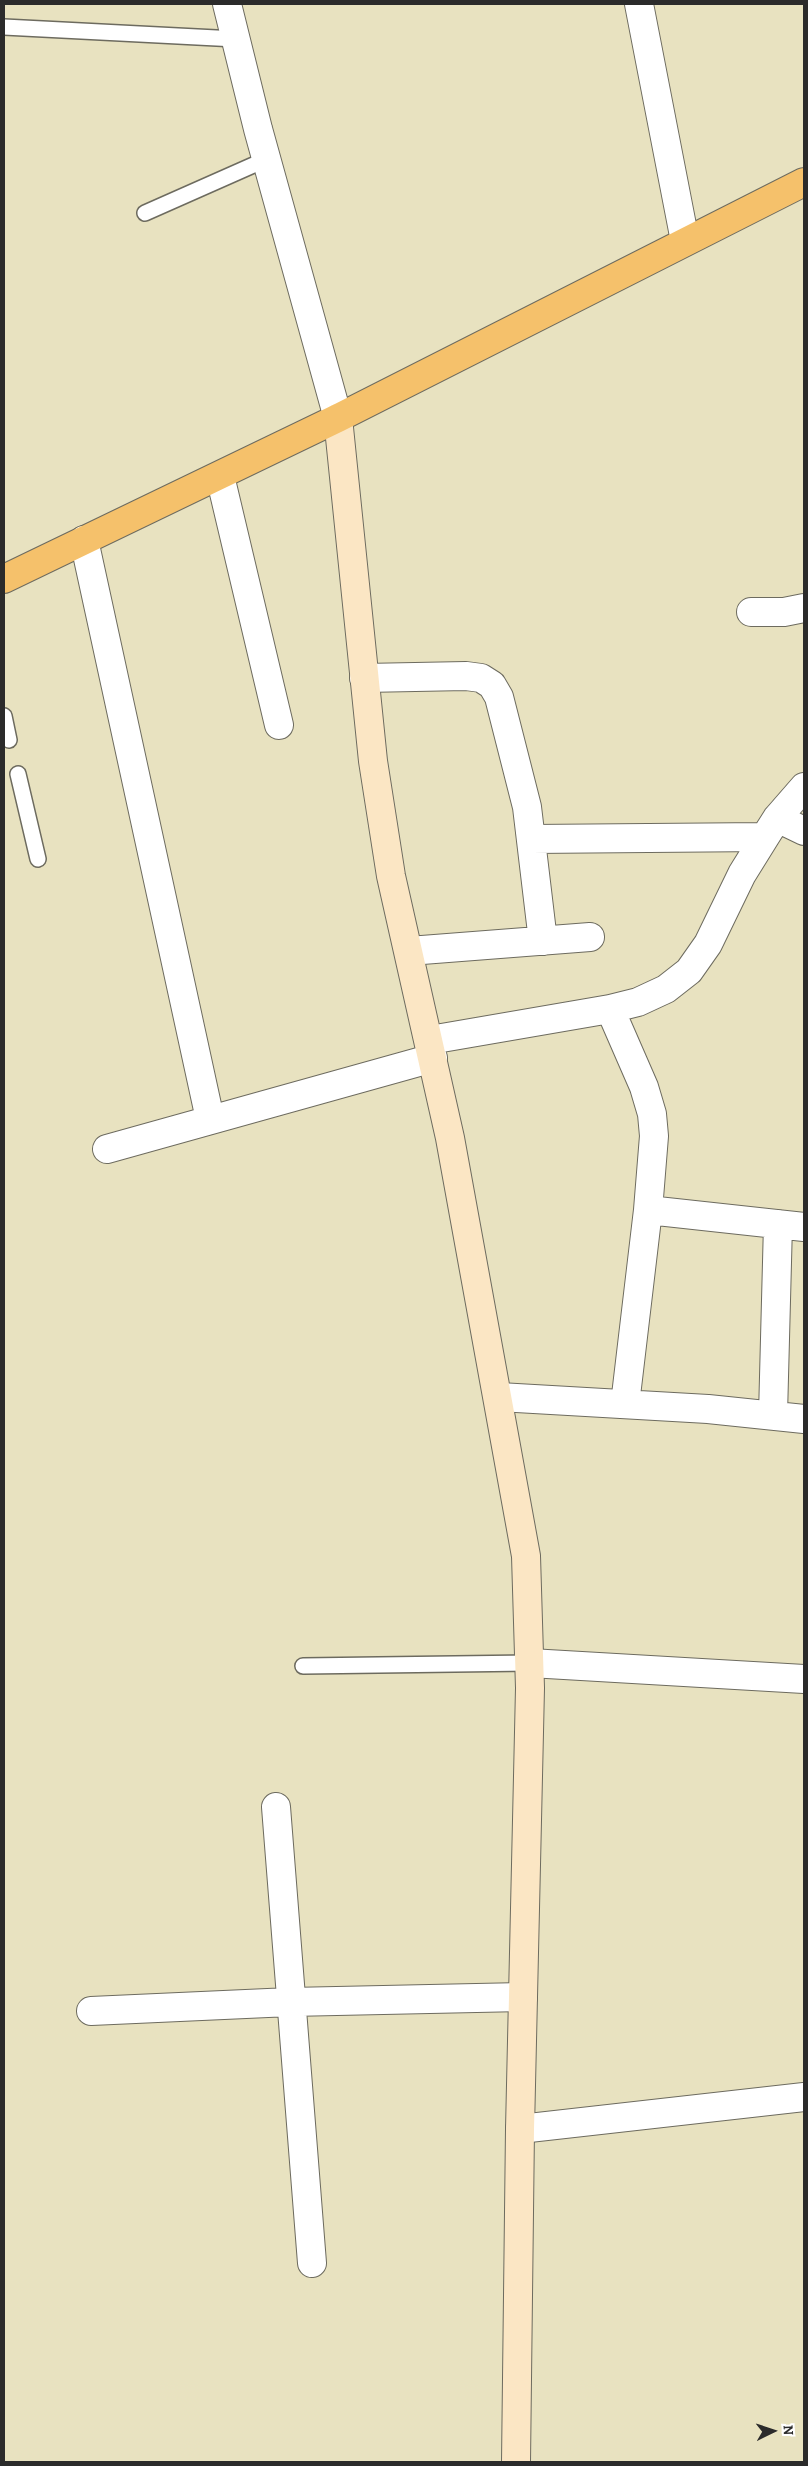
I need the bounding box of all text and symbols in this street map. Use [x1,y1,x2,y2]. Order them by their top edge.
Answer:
north arrow [748,2406,798,2456]
text: N [779,2424,798,2436]

